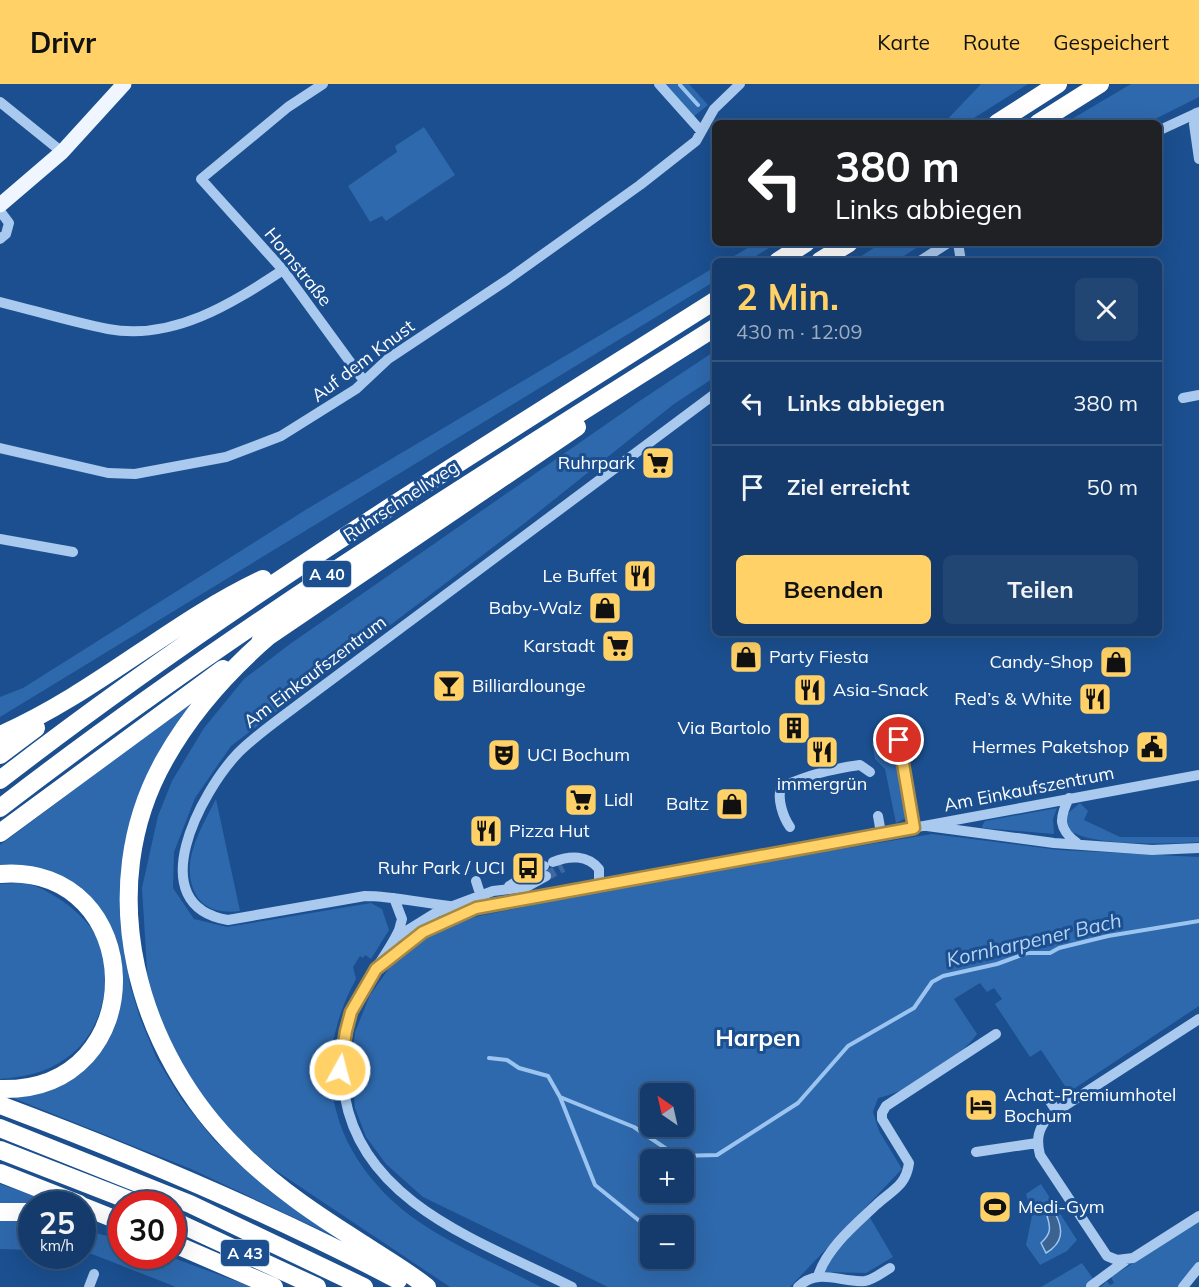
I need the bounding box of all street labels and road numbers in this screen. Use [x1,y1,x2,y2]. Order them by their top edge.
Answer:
street label: Hornstraße [260,223,337,311]
street label: Auf dem Knust [307,314,419,407]
street label: Ruhrschnellweg [339,455,463,547]
road number: A 40 [303,561,351,587]
street label: Am Einkaufszentrum [239,610,391,733]
street label: Am Einkaufszentrum [942,761,1116,816]
road number: A 43 [221,1240,269,1266]

